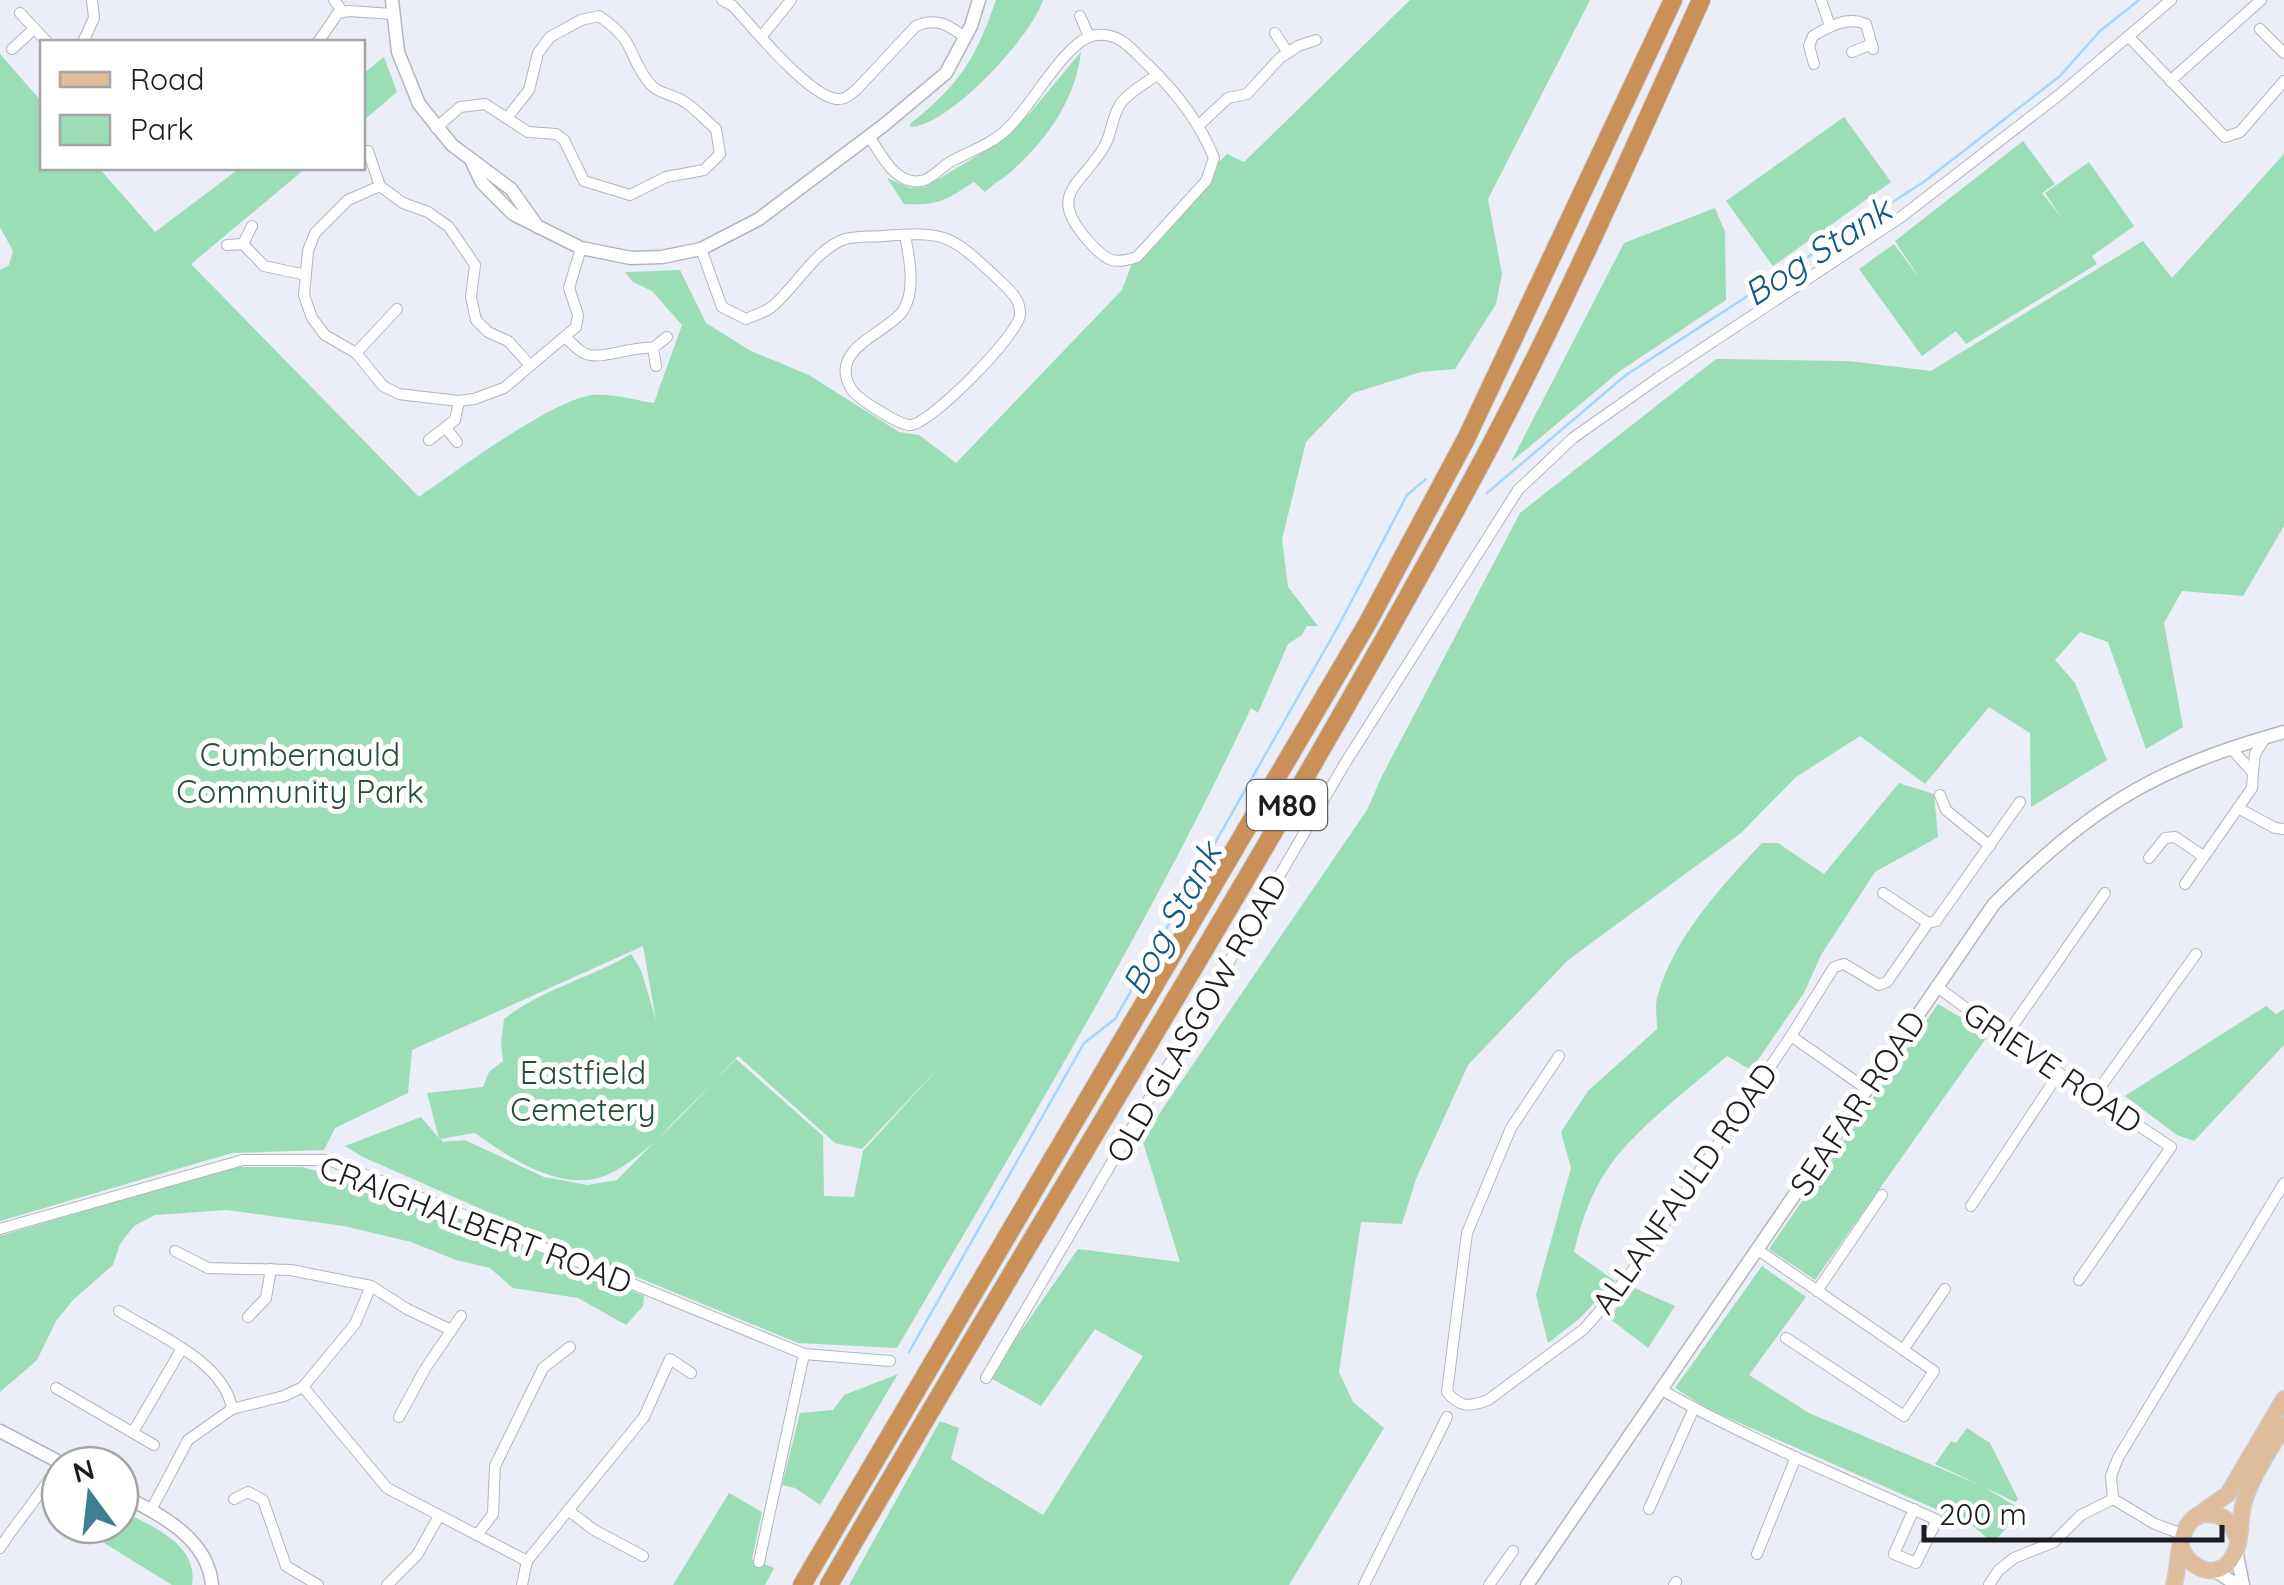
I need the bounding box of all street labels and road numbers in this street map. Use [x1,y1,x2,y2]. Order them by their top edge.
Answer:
road number: M80 [1247,780,1327,830]
street label: OLD GLASGOW ROAD [1097,867,1295,1169]
street label: GRIEVE ROAD [1956,992,2150,1142]
street label: SEAFAR ROAD [1781,1003,1933,1203]
street label: ALLANFAULD ROAD [1582,1055,1786,1321]
street label: CRAIGHALBERT ROAD [314,1146,638,1302]

